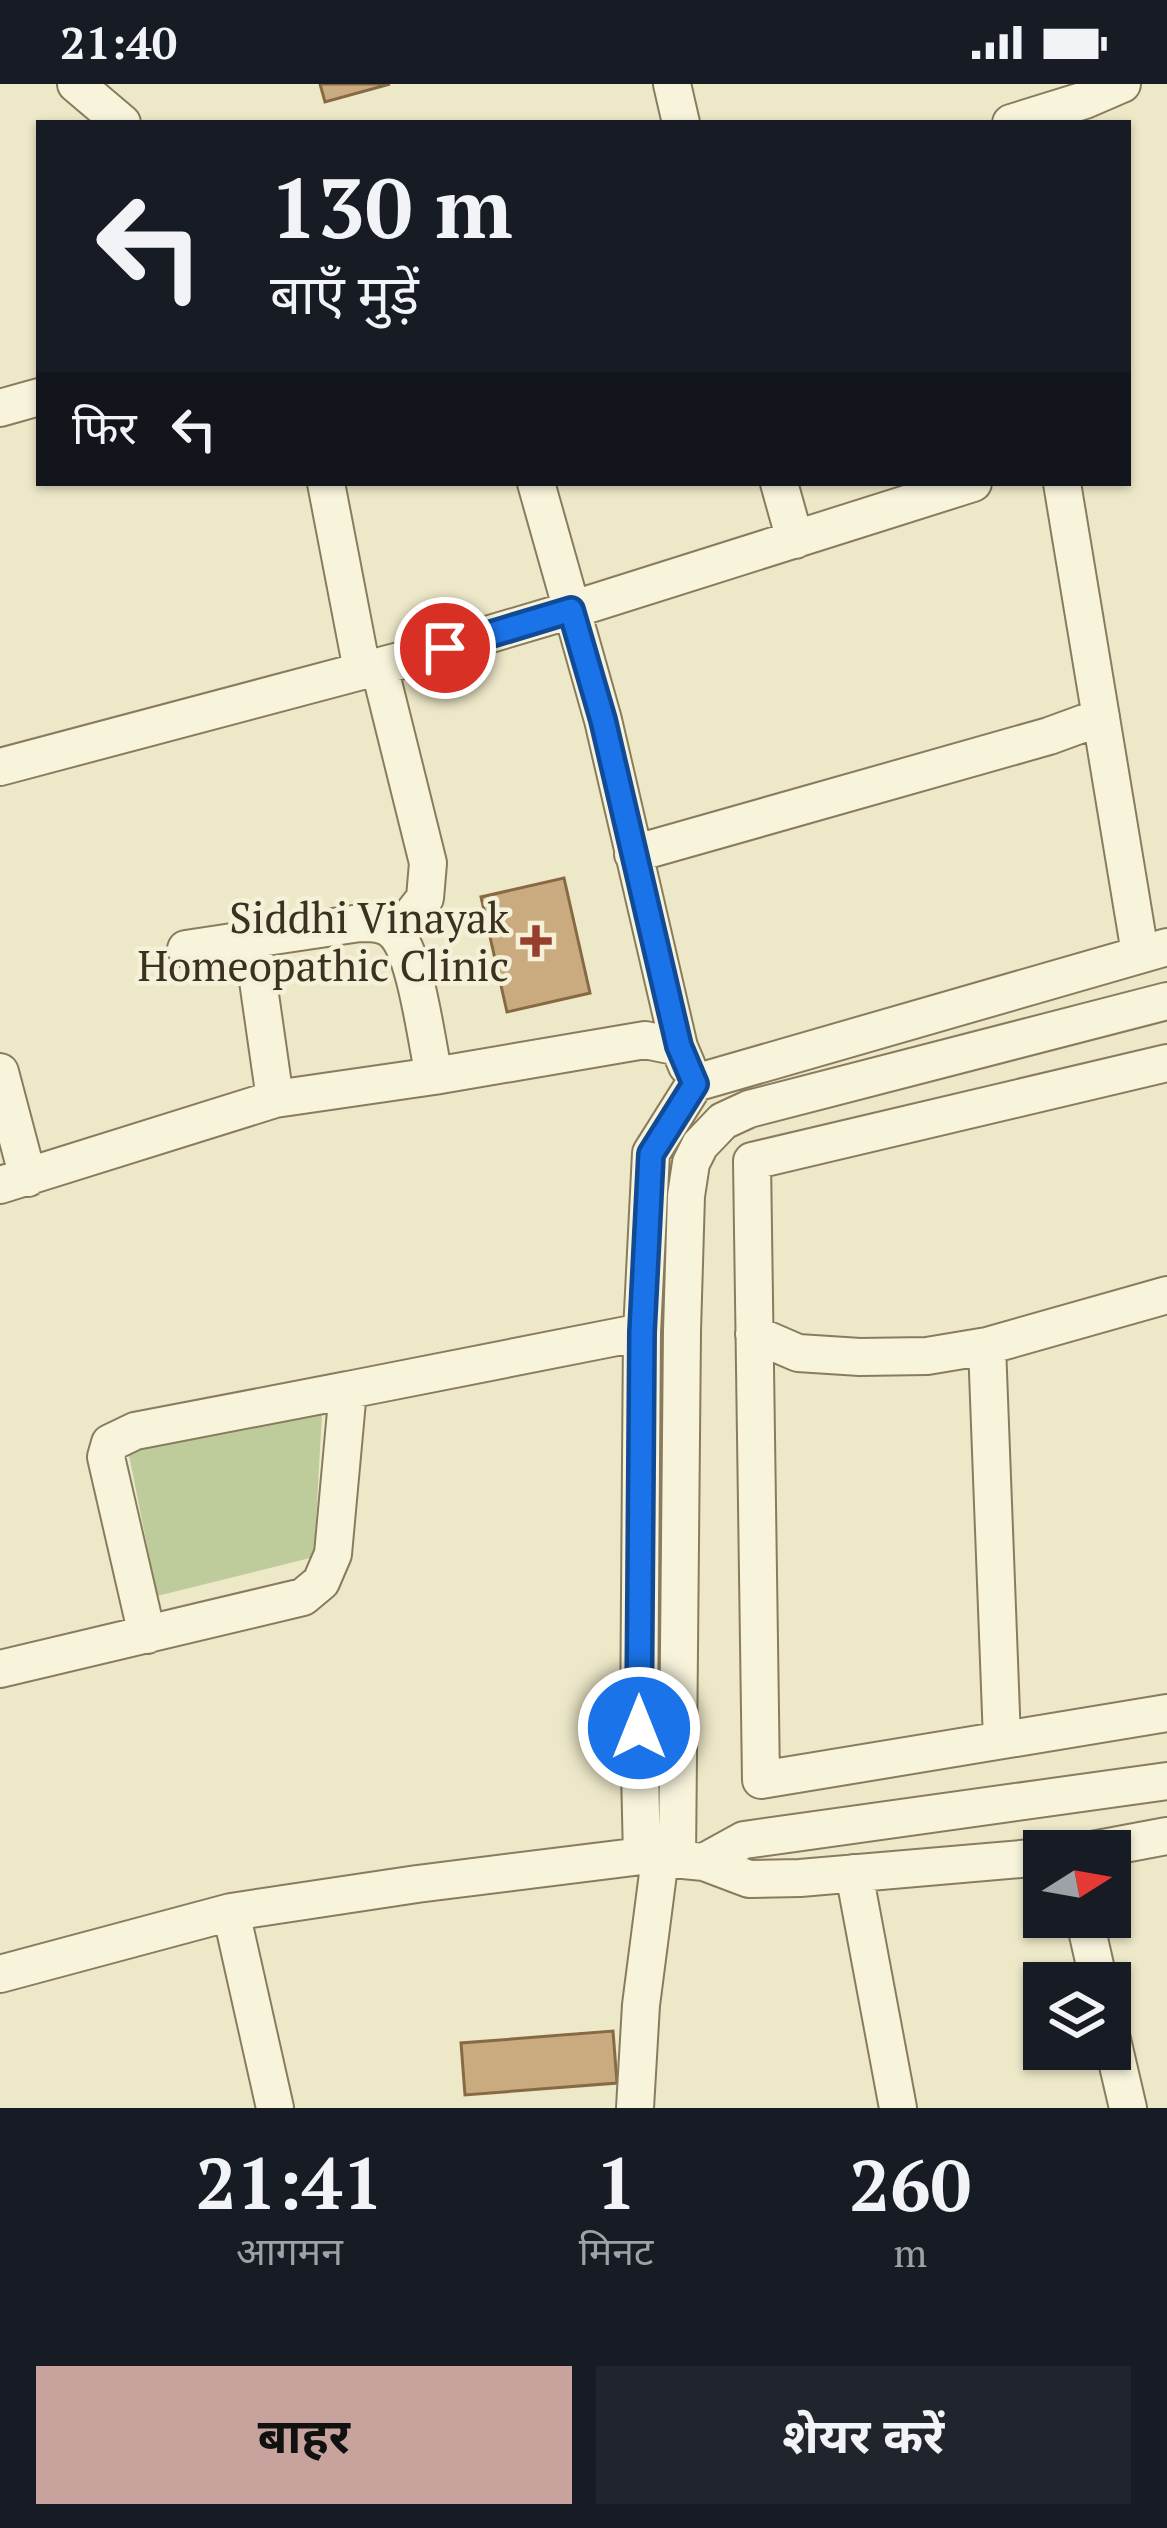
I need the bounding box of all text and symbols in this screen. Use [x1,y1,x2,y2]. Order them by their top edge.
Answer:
text: 21:40 [60,12,177,72]
text: 130 m [270,151,513,262]
icon: left [72,168,228,324]
text: बाएँ मुड़ें [270,258,419,329]
icon: left [161,396,227,462]
text: फिर [72,397,137,457]
pin [394,597,496,699]
icon: arrive [412,615,478,681]
place label: Siddhi Vinayak Homeopathic Clinic [137,889,509,993]
marker: Siddhi Vinayak Homeopathic Clinic [520,925,552,957]
position arrow [576,1665,702,1791]
north arrow [1023,1830,1131,1938]
map controls [1023,1830,1131,2070]
button: layers [1023,1962,1131,2070]
text: 21:41 [196,2134,383,2230]
text: 1 [596,2134,637,2230]
text: 260 [849,2136,971,2232]
text: आगमन [236,2224,343,2276]
text: मिनट [579,2224,654,2276]
text: m [893,2226,927,2278]
button: बाहर [36,2366,572,2504]
button: शेयर करें [596,2366,1131,2504]

